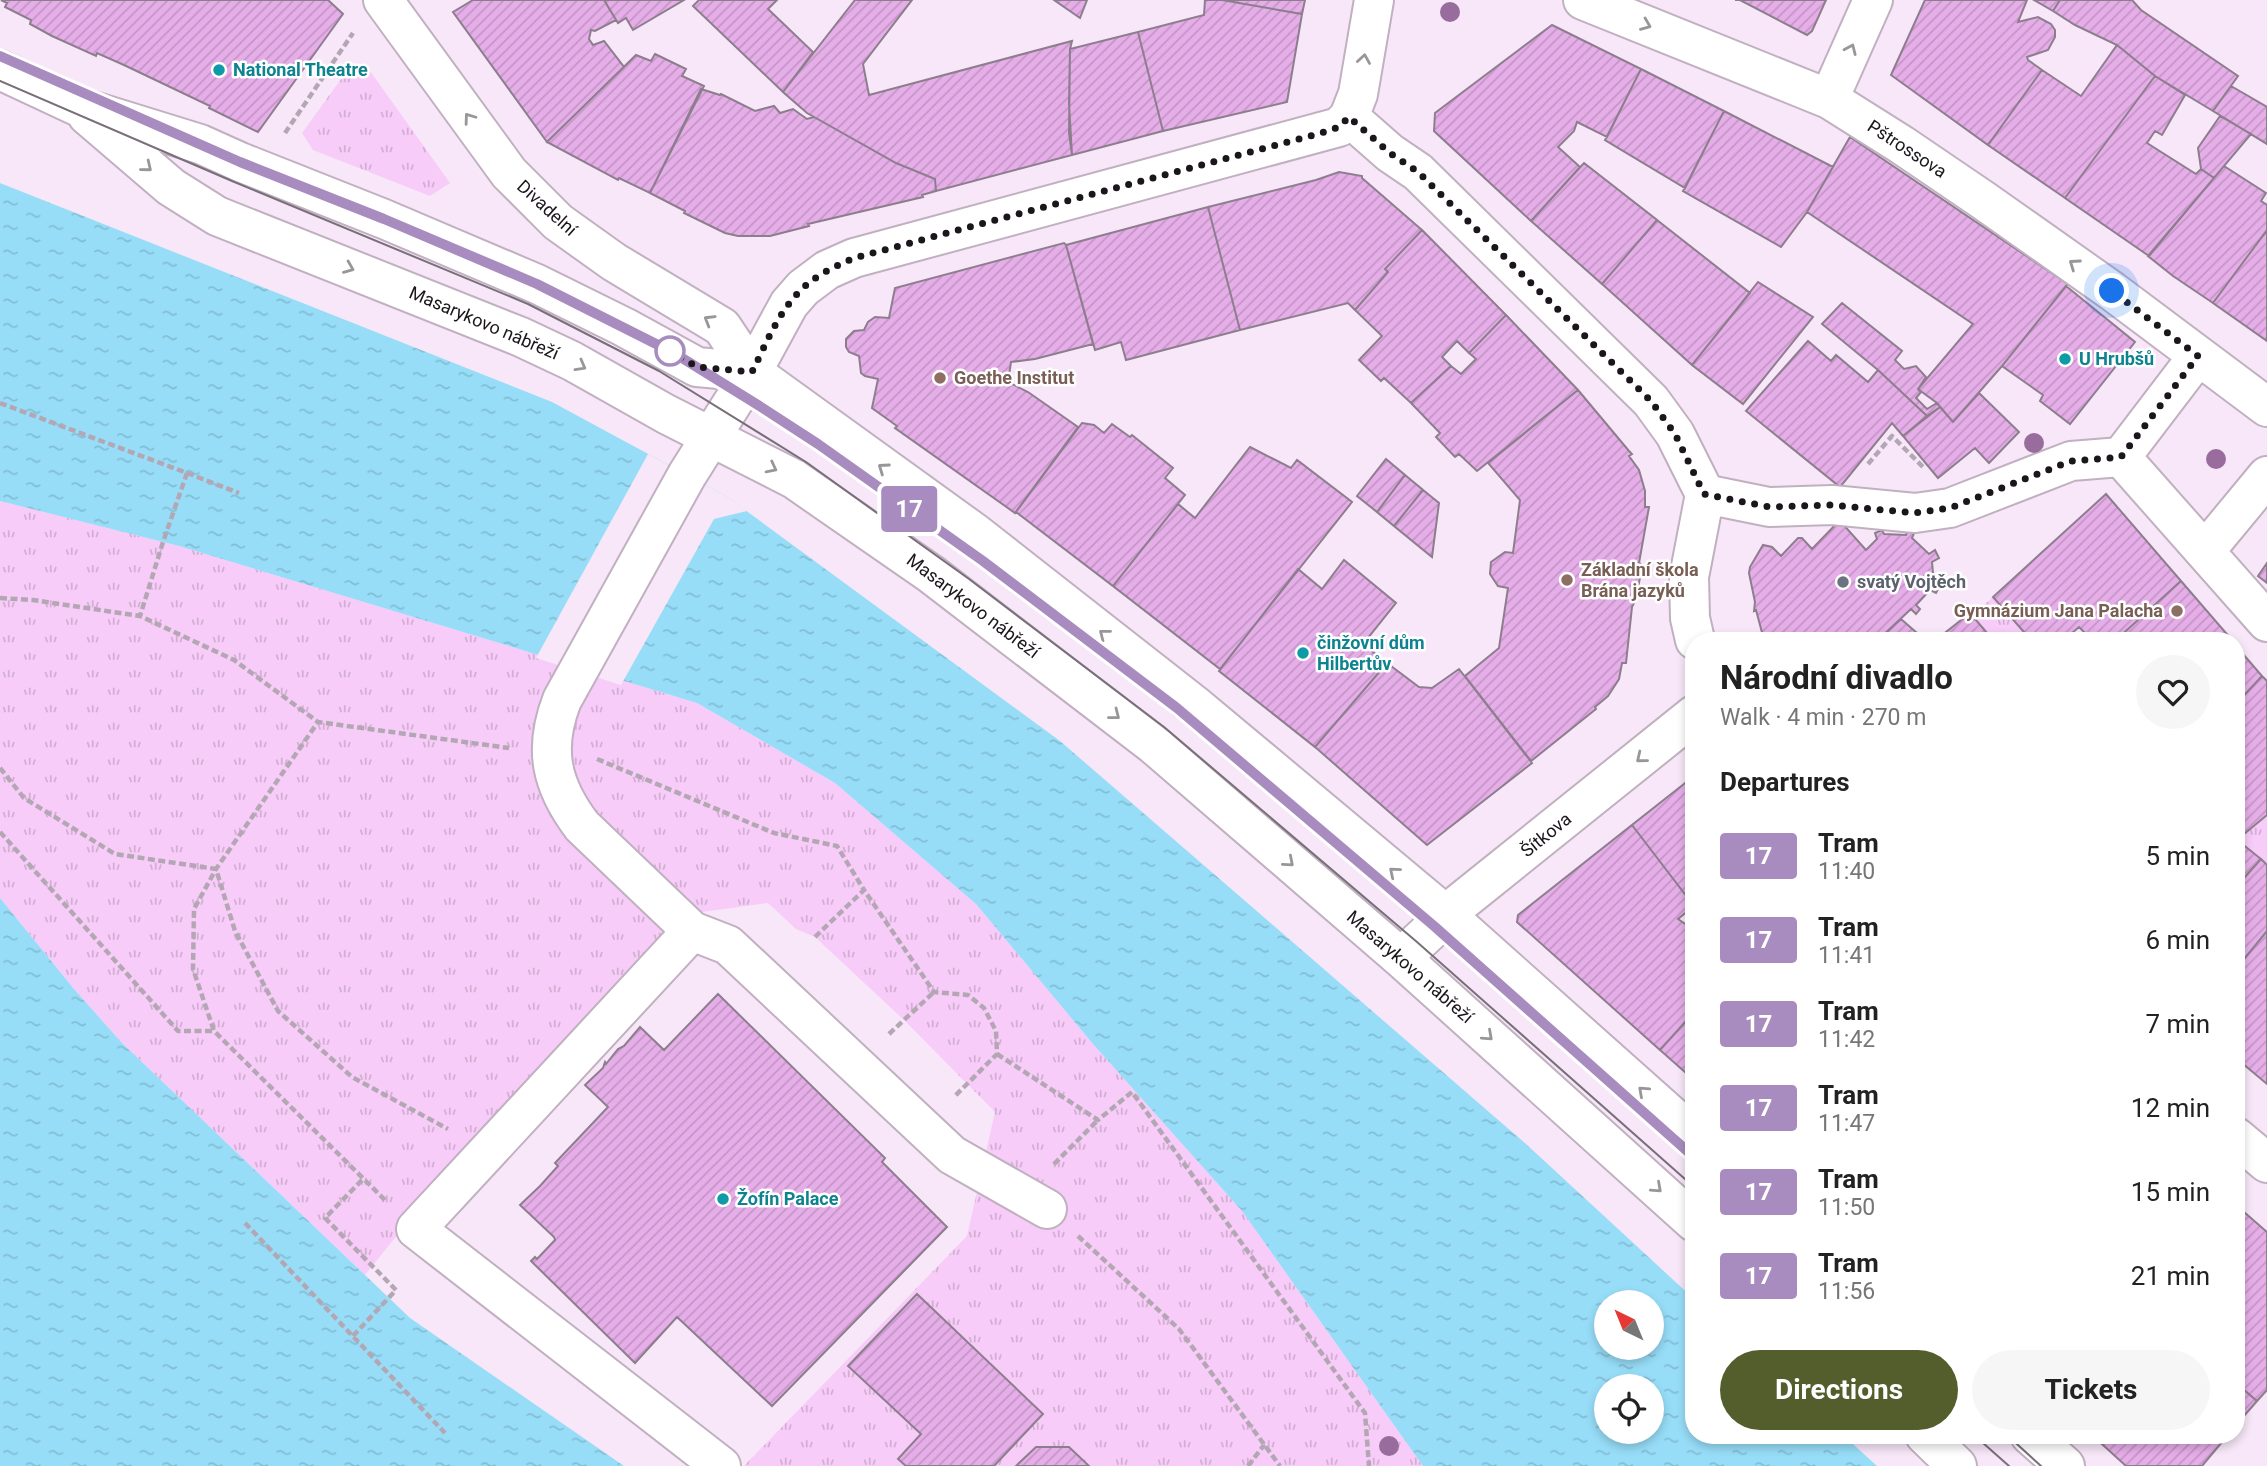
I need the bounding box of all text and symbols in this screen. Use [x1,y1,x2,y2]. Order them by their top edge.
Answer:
one-way arrow [1639,17,1651,31]
one-way arrow [1843,44,1857,57]
one-way arrow [1356,53,1371,65]
place label: National Theatre [233,59,368,80]
marker: National Theatre [211,62,227,78]
one-way arrow [465,113,477,126]
street label: Pštrossova [1864,115,1951,182]
one-way arrow [139,159,152,172]
street label: Divadelní [513,175,582,240]
one-way arrow [343,259,355,273]
one-way arrow [2069,260,2082,273]
your location [2094,273,2129,308]
street label: Masarykovo nábřeží [406,281,563,364]
one-way arrow [704,315,717,328]
unlabelled marker [655,336,685,366]
place label: U Hrubšů [2079,348,2154,369]
marker: U Hrubšů [2057,351,2073,367]
one-way arrow [574,358,586,372]
place label: Goethe Institut [954,367,1074,388]
marker: Goethe Institut [932,370,948,386]
one-way arrow [765,459,777,473]
one-way arrow [878,464,891,476]
line badge: 17 [878,486,940,532]
text: 17 [895,495,923,523]
street label: Masarykovo nábřeží [903,549,1044,663]
place label: Základní škola Brána jazyků [1581,559,1699,601]
place label: svatý Vojtěch [1857,571,1966,592]
marker: Základní škola Brána jazyků [1559,572,1575,588]
marker: svatý Vojtěch [1835,574,1851,590]
place label: Gymnázium Jana Palacha [1954,600,2163,621]
marker: Gymnázium Jana Palacha [2169,603,2185,619]
one-way arrow [1099,630,1111,643]
place label: činžovní dům Hilbertův [1317,632,1425,674]
marker: činžovní dům Hilbertův [1295,645,1311,661]
button: heart [2136,655,2210,729]
text: Národní divadlo [1720,658,1953,697]
text: Walk · 4 min · 270 m [1720,704,1926,731]
one-way arrow [1107,707,1120,719]
one-way arrow [1636,750,1649,762]
text: Departures [1720,767,1850,797]
street label: Šítkova [1516,808,1575,861]
text: Tram [1818,828,1879,858]
text: 5 min [2145,841,2210,871]
text: 17 [1745,842,1772,870]
one-way arrow [1281,854,1294,866]
text: 11:40 [1818,858,1875,885]
one-way arrow [1389,867,1401,880]
street label: Masarykovo nábřeží [1343,906,1478,1028]
text: Tram [1818,912,1879,942]
text: 6 min [2145,925,2210,955]
text: 17 [1745,926,1772,954]
text: 11:41 [1818,942,1875,969]
text: Tram [1818,996,1879,1026]
text: 7 min [2145,1009,2210,1039]
text: 17 [1745,1010,1772,1038]
text: 11:42 [1818,1026,1875,1053]
one-way arrow [1480,1028,1493,1040]
text: Tram [1818,1080,1879,1110]
one-way arrow [1638,1087,1651,1099]
text: 12 min [2131,1093,2210,1123]
text: 17 [1745,1094,1772,1122]
text: 11:47 [1818,1110,1875,1137]
text: Tram [1818,1164,1879,1194]
text: 15 min [2131,1177,2210,1207]
text: 17 [1745,1178,1772,1206]
one-way arrow [1649,1180,1662,1192]
place label: Žofín Palace [737,1188,839,1209]
marker: Žofín Palace [715,1191,731,1207]
text: 11:50 [1818,1194,1875,1221]
text: Tram [1818,1248,1879,1278]
text: 21 min [2131,1261,2210,1291]
text: 17 [1745,1262,1772,1290]
text: 11:56 [1818,1278,1875,1305]
north arrow [1594,1290,1664,1360]
map controls [1594,1290,1664,1444]
button: Directions [1720,1350,1958,1430]
button: Tickets [1972,1350,2210,1430]
button: locate [1594,1374,1664,1444]

